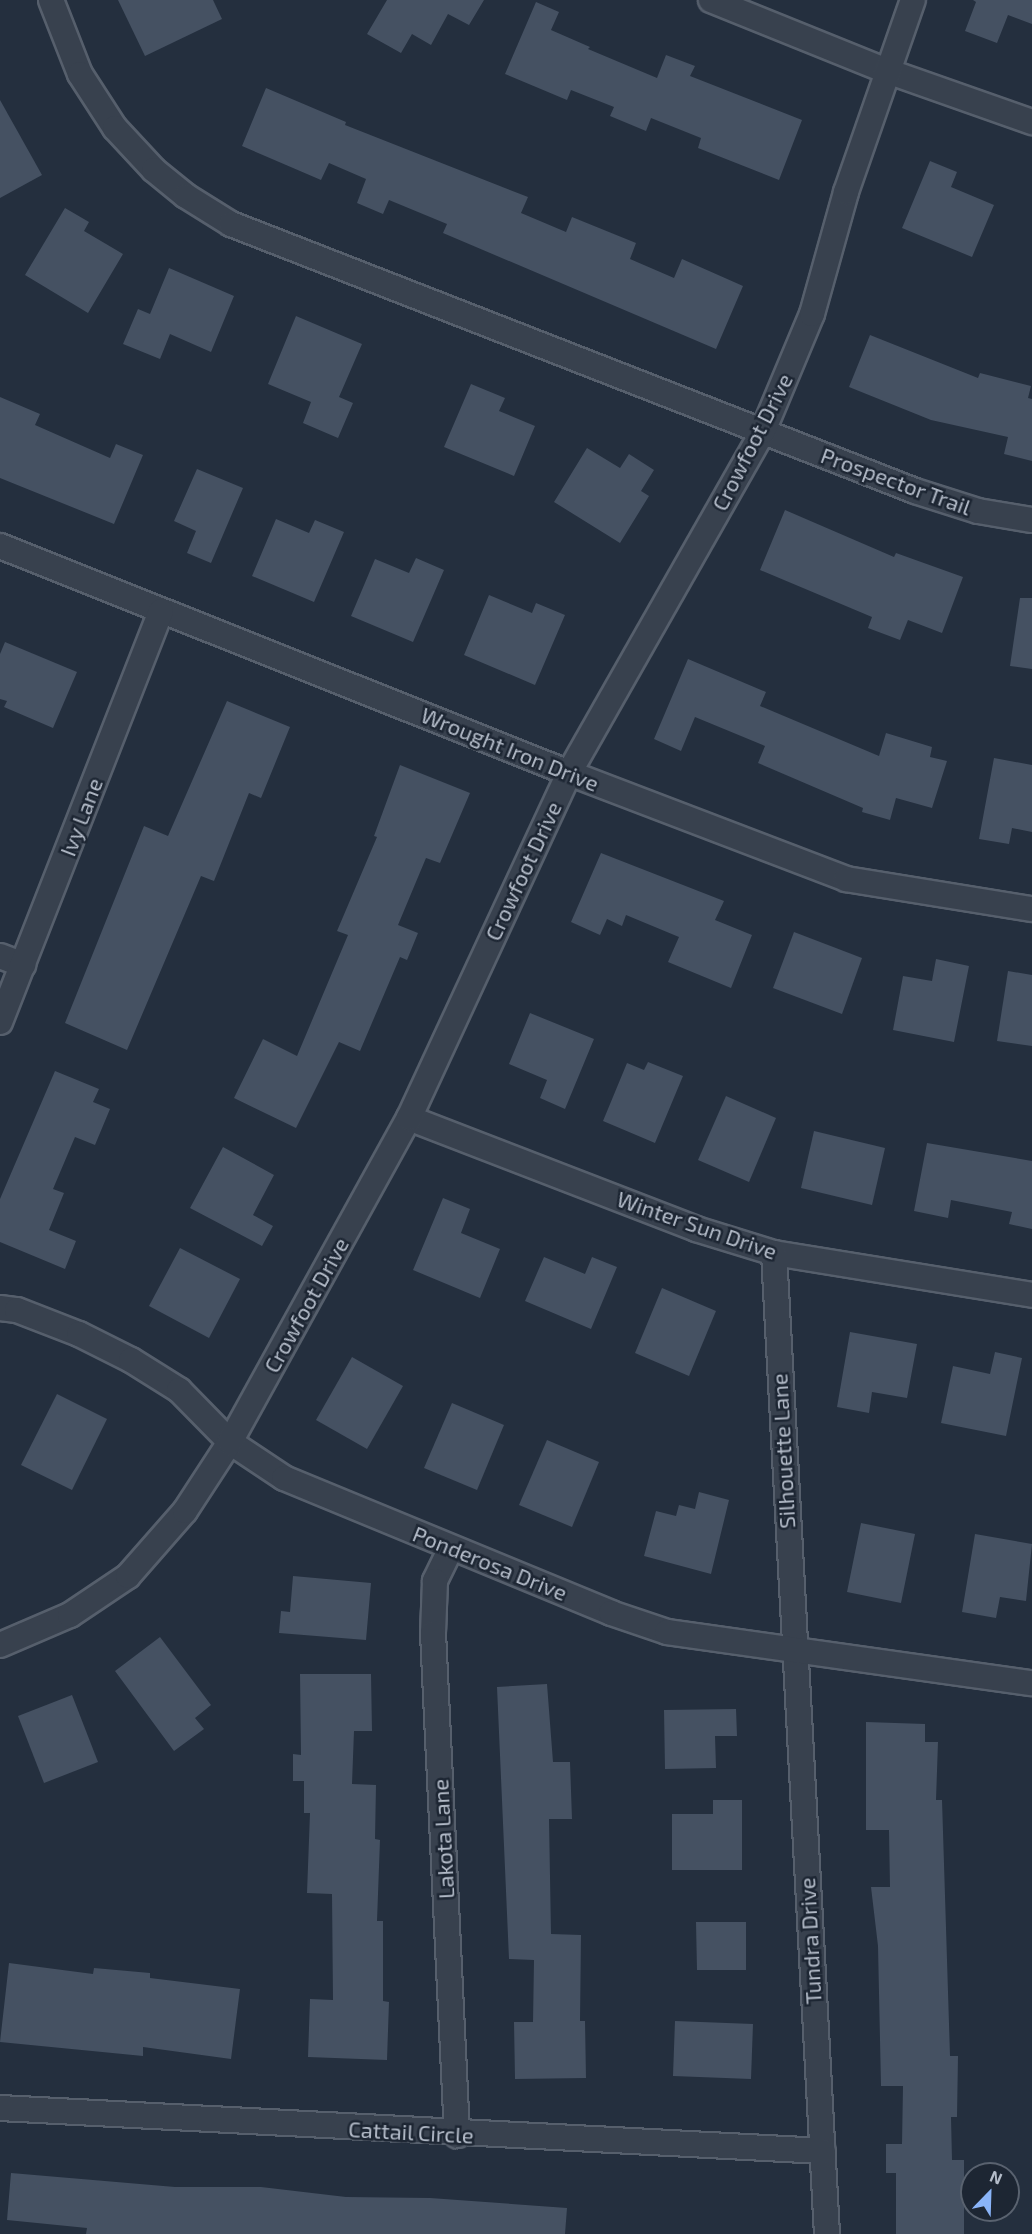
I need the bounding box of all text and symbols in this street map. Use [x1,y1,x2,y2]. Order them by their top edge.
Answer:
street label: Crowfoot Drive [706,369,798,515]
street label: Prospector Trail [817,441,975,521]
street label: Wrought Iron Drive [417,701,603,797]
street label: Ivy Lane [54,774,108,860]
street label: Crowfoot Drive [479,797,567,945]
street label: Winter Sun Drive [613,1185,781,1265]
street label: Crowfoot Drive [258,1233,354,1377]
street label: Silhouette Lane [766,1373,800,1529]
street label: Ponderosa Drive [409,1520,571,1606]
street label: Lakota Lane [427,1778,459,1900]
street label: Tundra Drive [794,1877,826,2005]
street label: Cattail Circle [347,2116,475,2148]
north arrow [960,2162,1020,2222]
text: N [987,2166,1005,2188]

